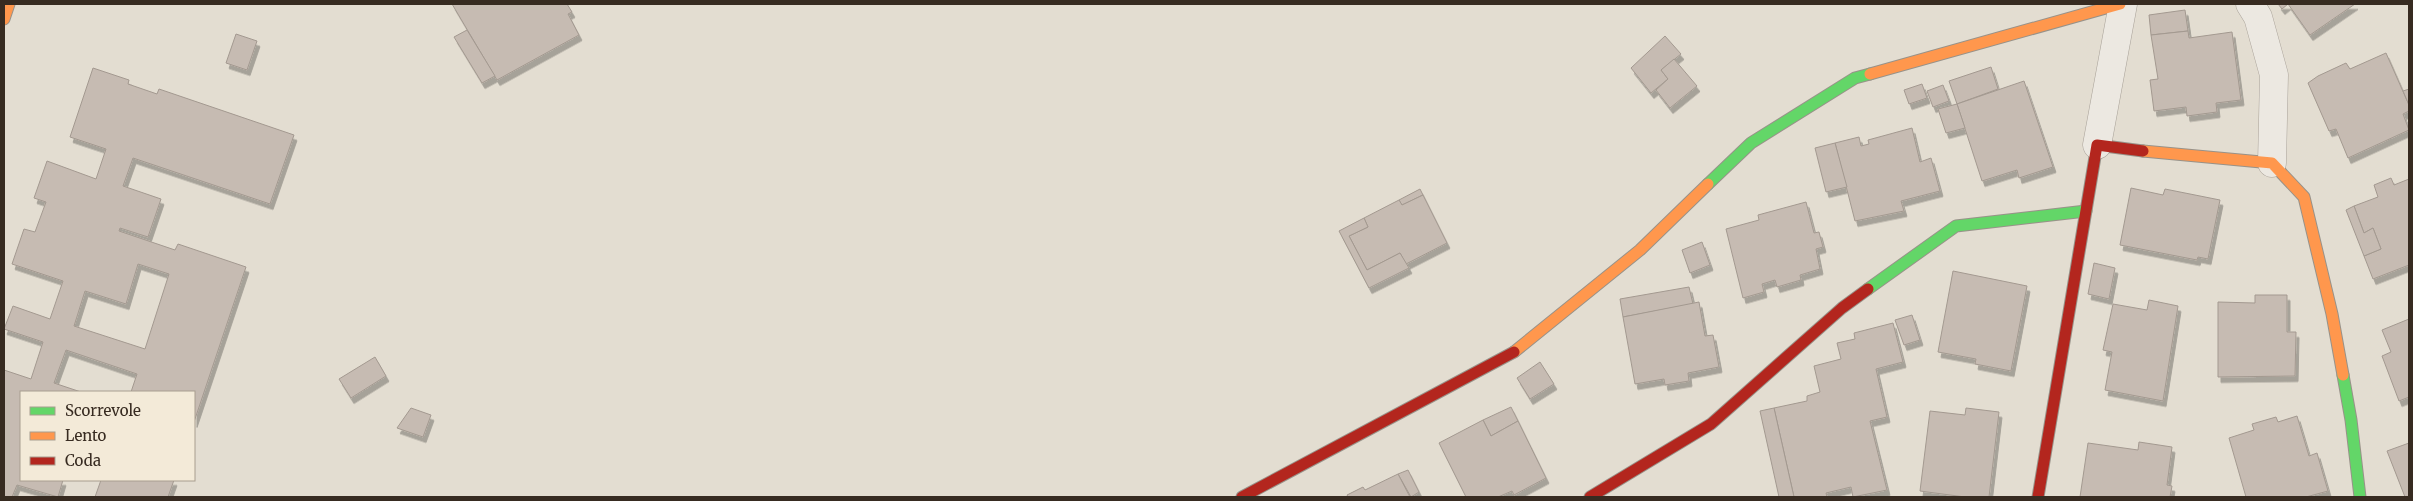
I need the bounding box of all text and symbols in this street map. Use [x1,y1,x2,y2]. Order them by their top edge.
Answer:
legend [20,391,195,481]
text: Scorrevole [65,401,141,420]
text: Lento [65,426,107,445]
text: Coda [65,451,101,470]

